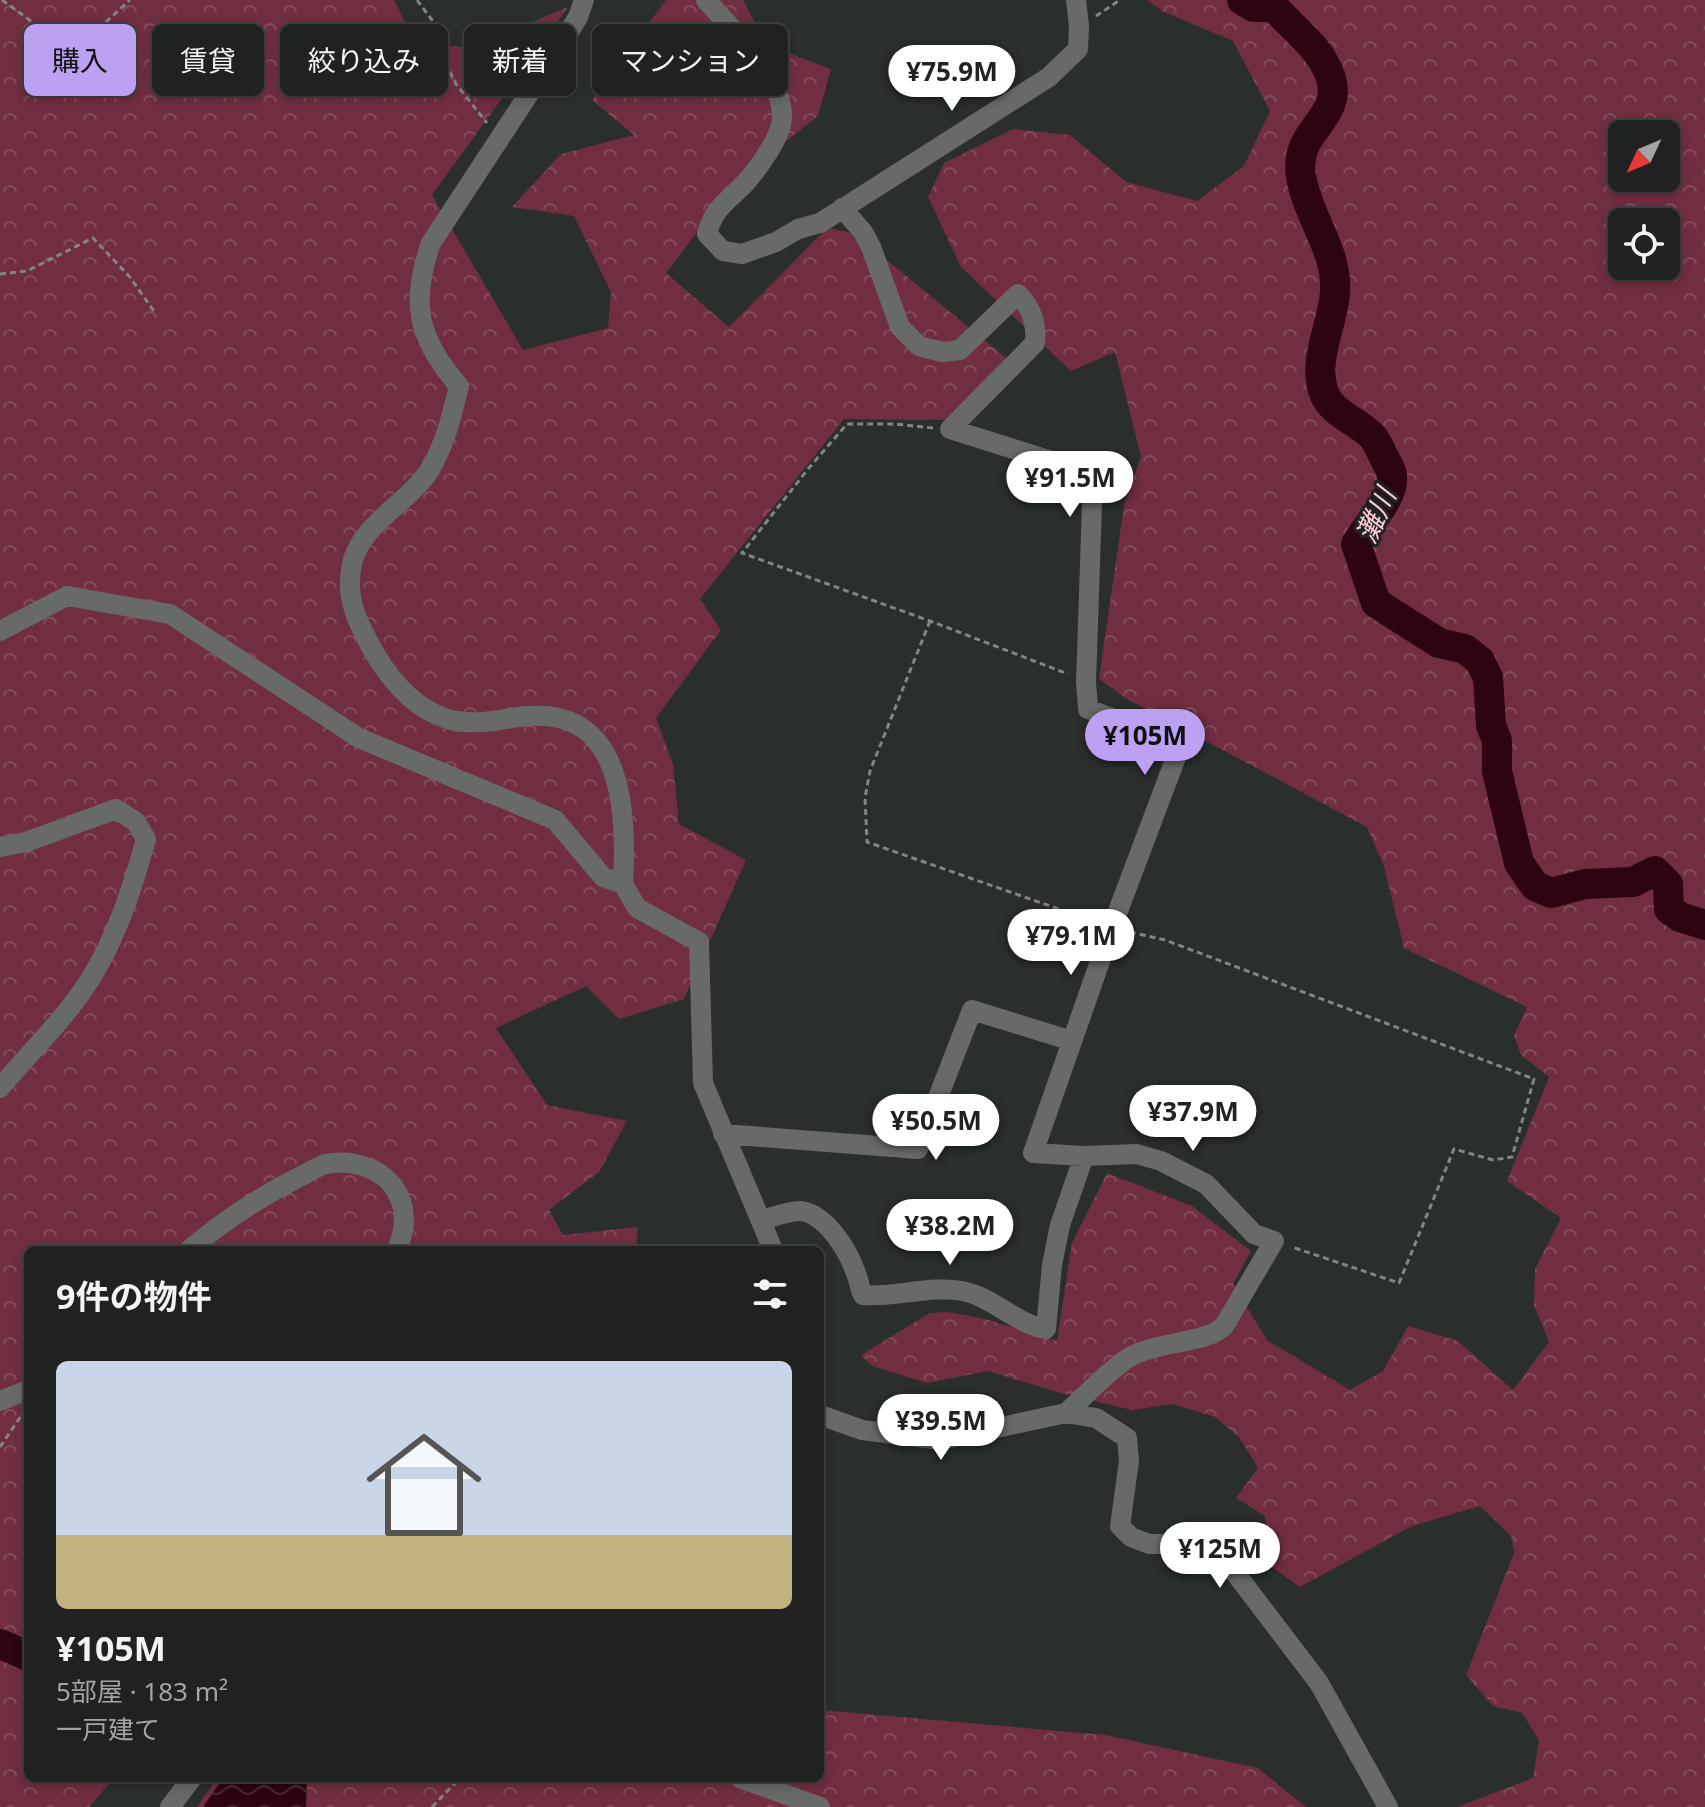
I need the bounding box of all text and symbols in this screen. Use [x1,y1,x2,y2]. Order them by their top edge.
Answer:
chip: 購入 [24,24,136,96]
chip: 賃貸 [152,24,264,96]
chip: 絞り込み [280,24,448,96]
chip: 新着 [464,24,576,96]
chip: マンション [592,24,788,96]
pin: ¥75.9M [887,45,1017,113]
text: ¥75.9M [906,53,998,89]
north arrow [1608,120,1680,192]
map controls [1608,120,1680,280]
button: locate [1608,208,1680,280]
pin: ¥91.5M [1005,451,1135,519]
text: ¥91.5M [1024,459,1116,495]
water label: 灘川 [1346,479,1405,548]
pin: ¥105M [1089,709,1201,777]
text: ¥105M [1103,717,1187,753]
pin: ¥79.1M [1006,909,1136,977]
text: ¥79.1M [1025,917,1117,953]
pin: ¥37.9M [1128,1085,1258,1153]
text: ¥37.9M [1147,1093,1239,1129]
pin: ¥50.5M [871,1094,1001,1162]
text: ¥50.5M [890,1102,982,1138]
pin: ¥38.2M [885,1199,1015,1267]
text: ¥38.2M [904,1207,996,1243]
icon: filters [748,1272,792,1316]
text: 9件の物件 [56,1273,211,1319]
pin: ¥39.5M [876,1394,1006,1462]
text: ¥39.5M [895,1402,987,1438]
icon: home [352,1413,496,1557]
pin: ¥125M [1164,1522,1276,1590]
text: ¥125M [1178,1530,1262,1566]
text: ¥105M [56,1625,166,1671]
text: 5部屋 · 183 m² [56,1673,228,1709]
text: 一戸建て [56,1711,160,1747]

